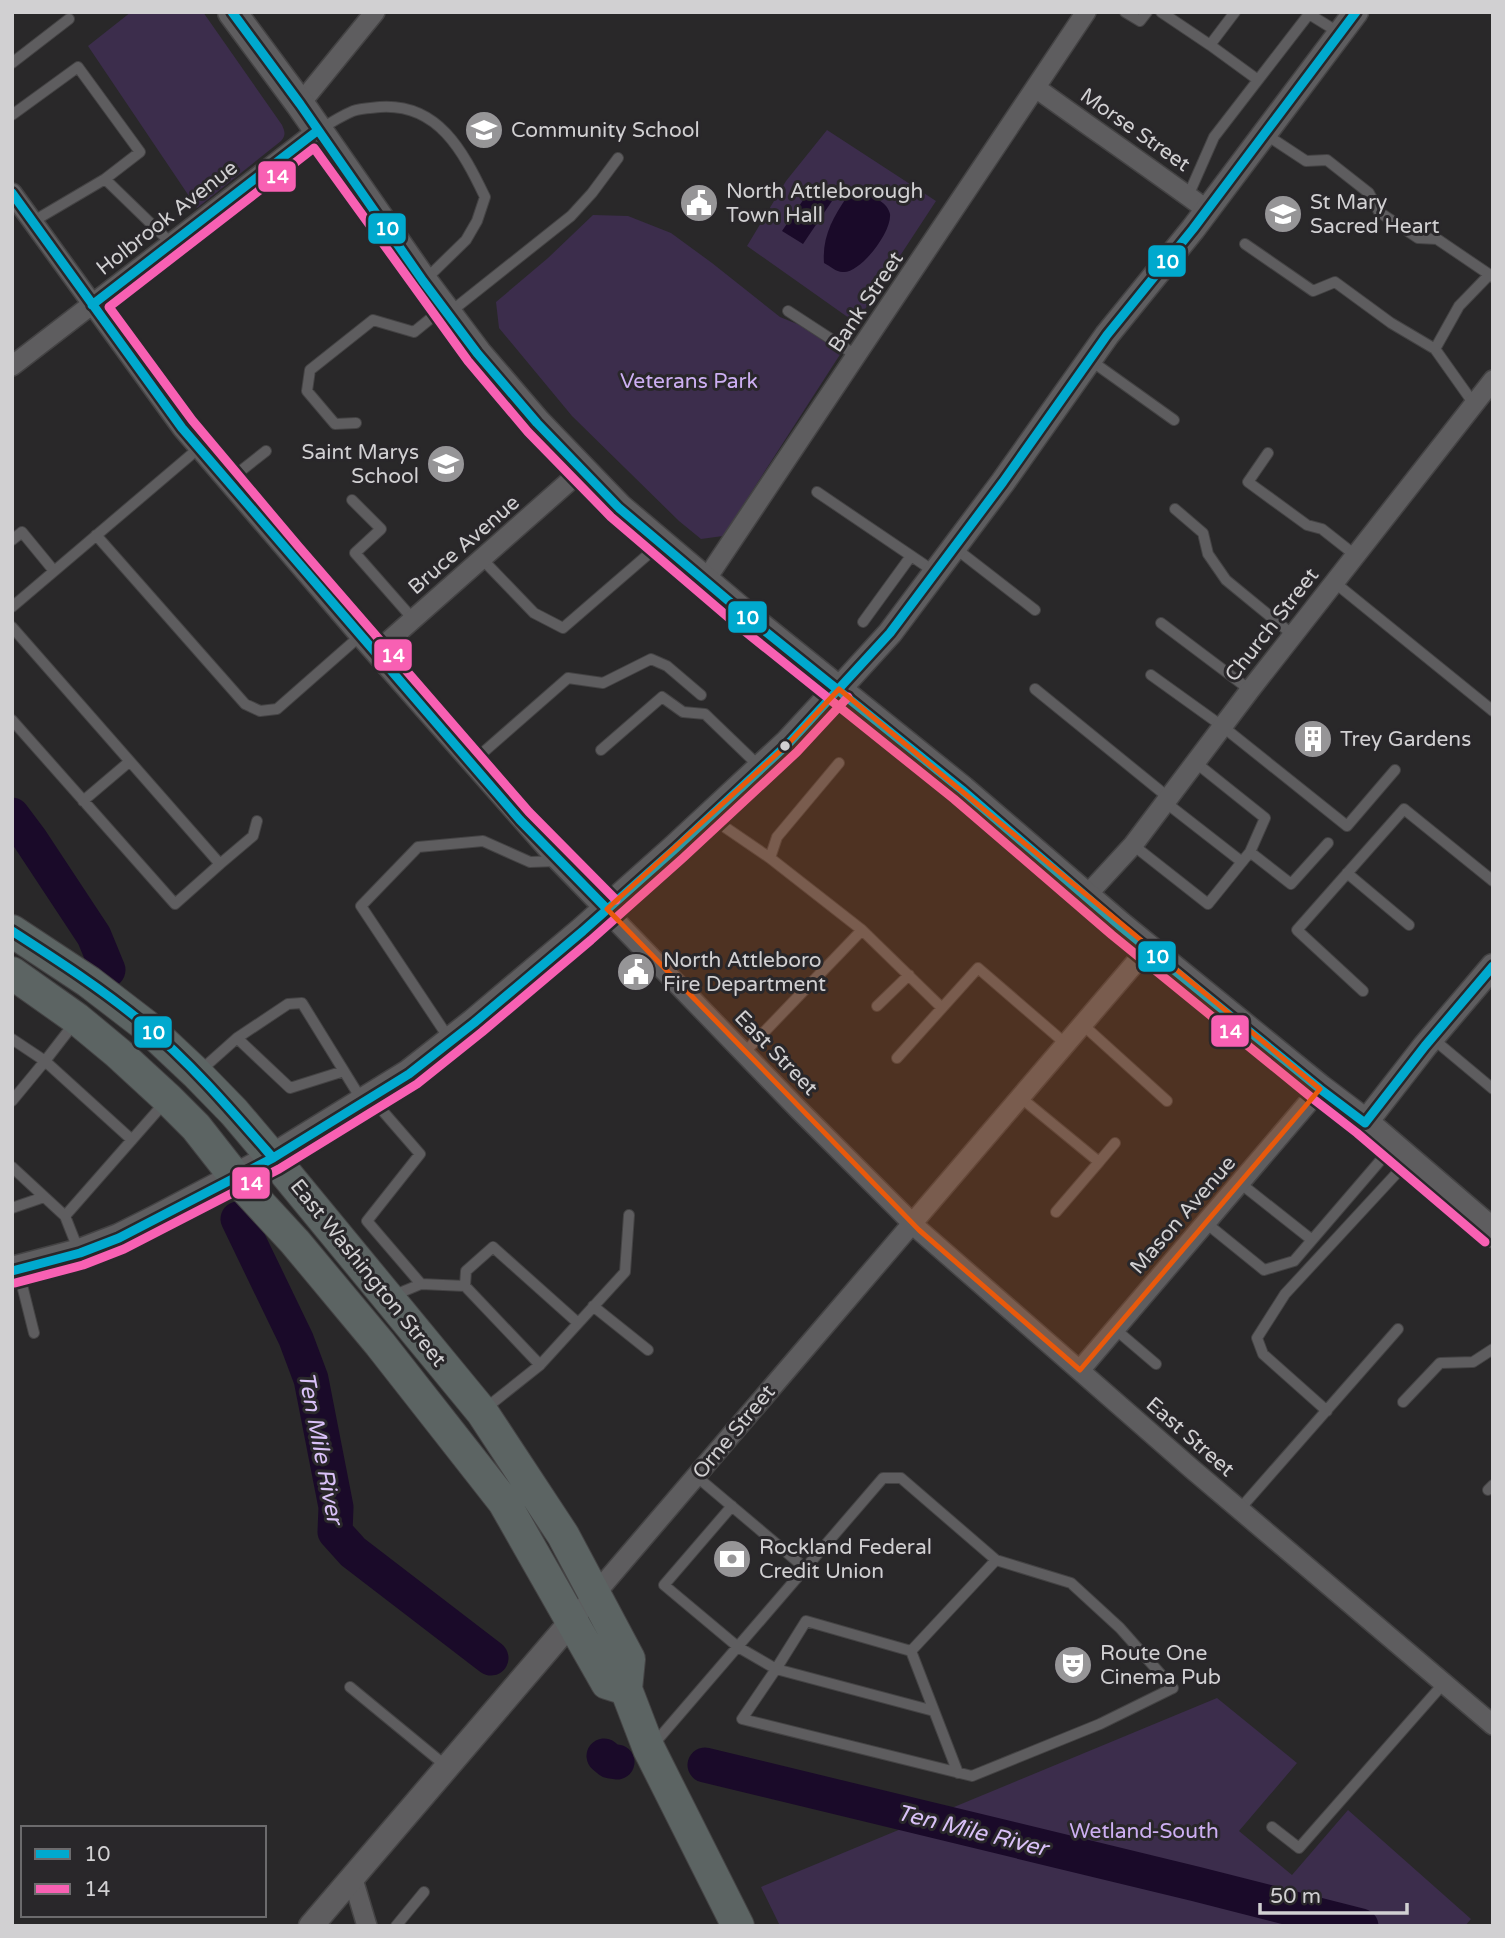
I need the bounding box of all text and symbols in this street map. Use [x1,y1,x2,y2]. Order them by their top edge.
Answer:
street label: Morse Street [1075,83,1195,177]
school or university icon: Community School [463,109,505,151]
place label: Community School [511,118,700,143]
street label: Holbrook Avenue [91,155,243,281]
line badge: 14 [257,160,297,193]
text: 14 [265,166,289,188]
place label: North Attleborough Town Hall [726,179,923,228]
public building icon: North Attleborough Town Hall [678,182,720,224]
place label: St Mary Sacred Heart [1310,190,1440,239]
school or university icon: St Mary Sacred Heart [1262,193,1304,235]
line badge: 10 [367,212,407,245]
text: 10 [375,218,399,240]
line badge: 10 [1147,244,1187,278]
street label: Bank Street [823,247,909,357]
text: 10 [1155,251,1179,273]
park label: Veterans Park [620,369,758,394]
place label: Saint Marys School [302,440,419,489]
school or university icon: Saint Marys School [425,443,467,485]
street label: Bruce Avenue [403,490,525,600]
street label: Church Street [1220,563,1324,687]
line badge: 10 [727,600,768,634]
text: 10 [735,607,759,629]
line badge: 14 [373,638,413,672]
text: 14 [381,645,405,667]
building icon: Trey Gardens [1292,718,1334,760]
place label: Trey Gardens [1340,727,1471,752]
unlabelled marker [778,739,792,753]
line badge: 10 [1137,940,1177,973]
text: 10 [1145,946,1169,968]
place label: North Attleboro Fire Department [663,948,826,997]
public building icon: North Attleboro Fire Department [615,951,657,993]
street label: East Street [729,1005,823,1101]
line badge: 14 [1210,1014,1250,1048]
line badge: 10 [133,1015,173,1049]
text: 14 [1218,1021,1242,1043]
text: 10 [141,1022,165,1044]
street label: Mason Avenue [1125,1151,1241,1279]
line badge: 14 [231,1166,271,1200]
text: 14 [239,1173,263,1195]
street label: East Washington Street [285,1174,451,1372]
water label: Ten Mile River [292,1370,349,1529]
street label: Orne Street [687,1380,781,1484]
street label: East Street [1141,1392,1239,1482]
place label: Rockland Federal Credit Union [759,1535,932,1584]
bank icon: Rockland Federal Credit Union [711,1538,753,1580]
place label: Route One Cinema Pub [1100,1641,1221,1690]
theatre icon: Route One Cinema Pub [1052,1644,1094,1686]
water label: Ten Mile River [894,1799,1053,1864]
park label: Wetland-South [1069,1819,1219,1844]
legend [21,1826,266,1917]
text: 10 [84,1842,110,1867]
scale bar [1260,1871,1407,1915]
text: 14 [84,1877,110,1902]
text: 50 m [1270,1884,1321,1909]

